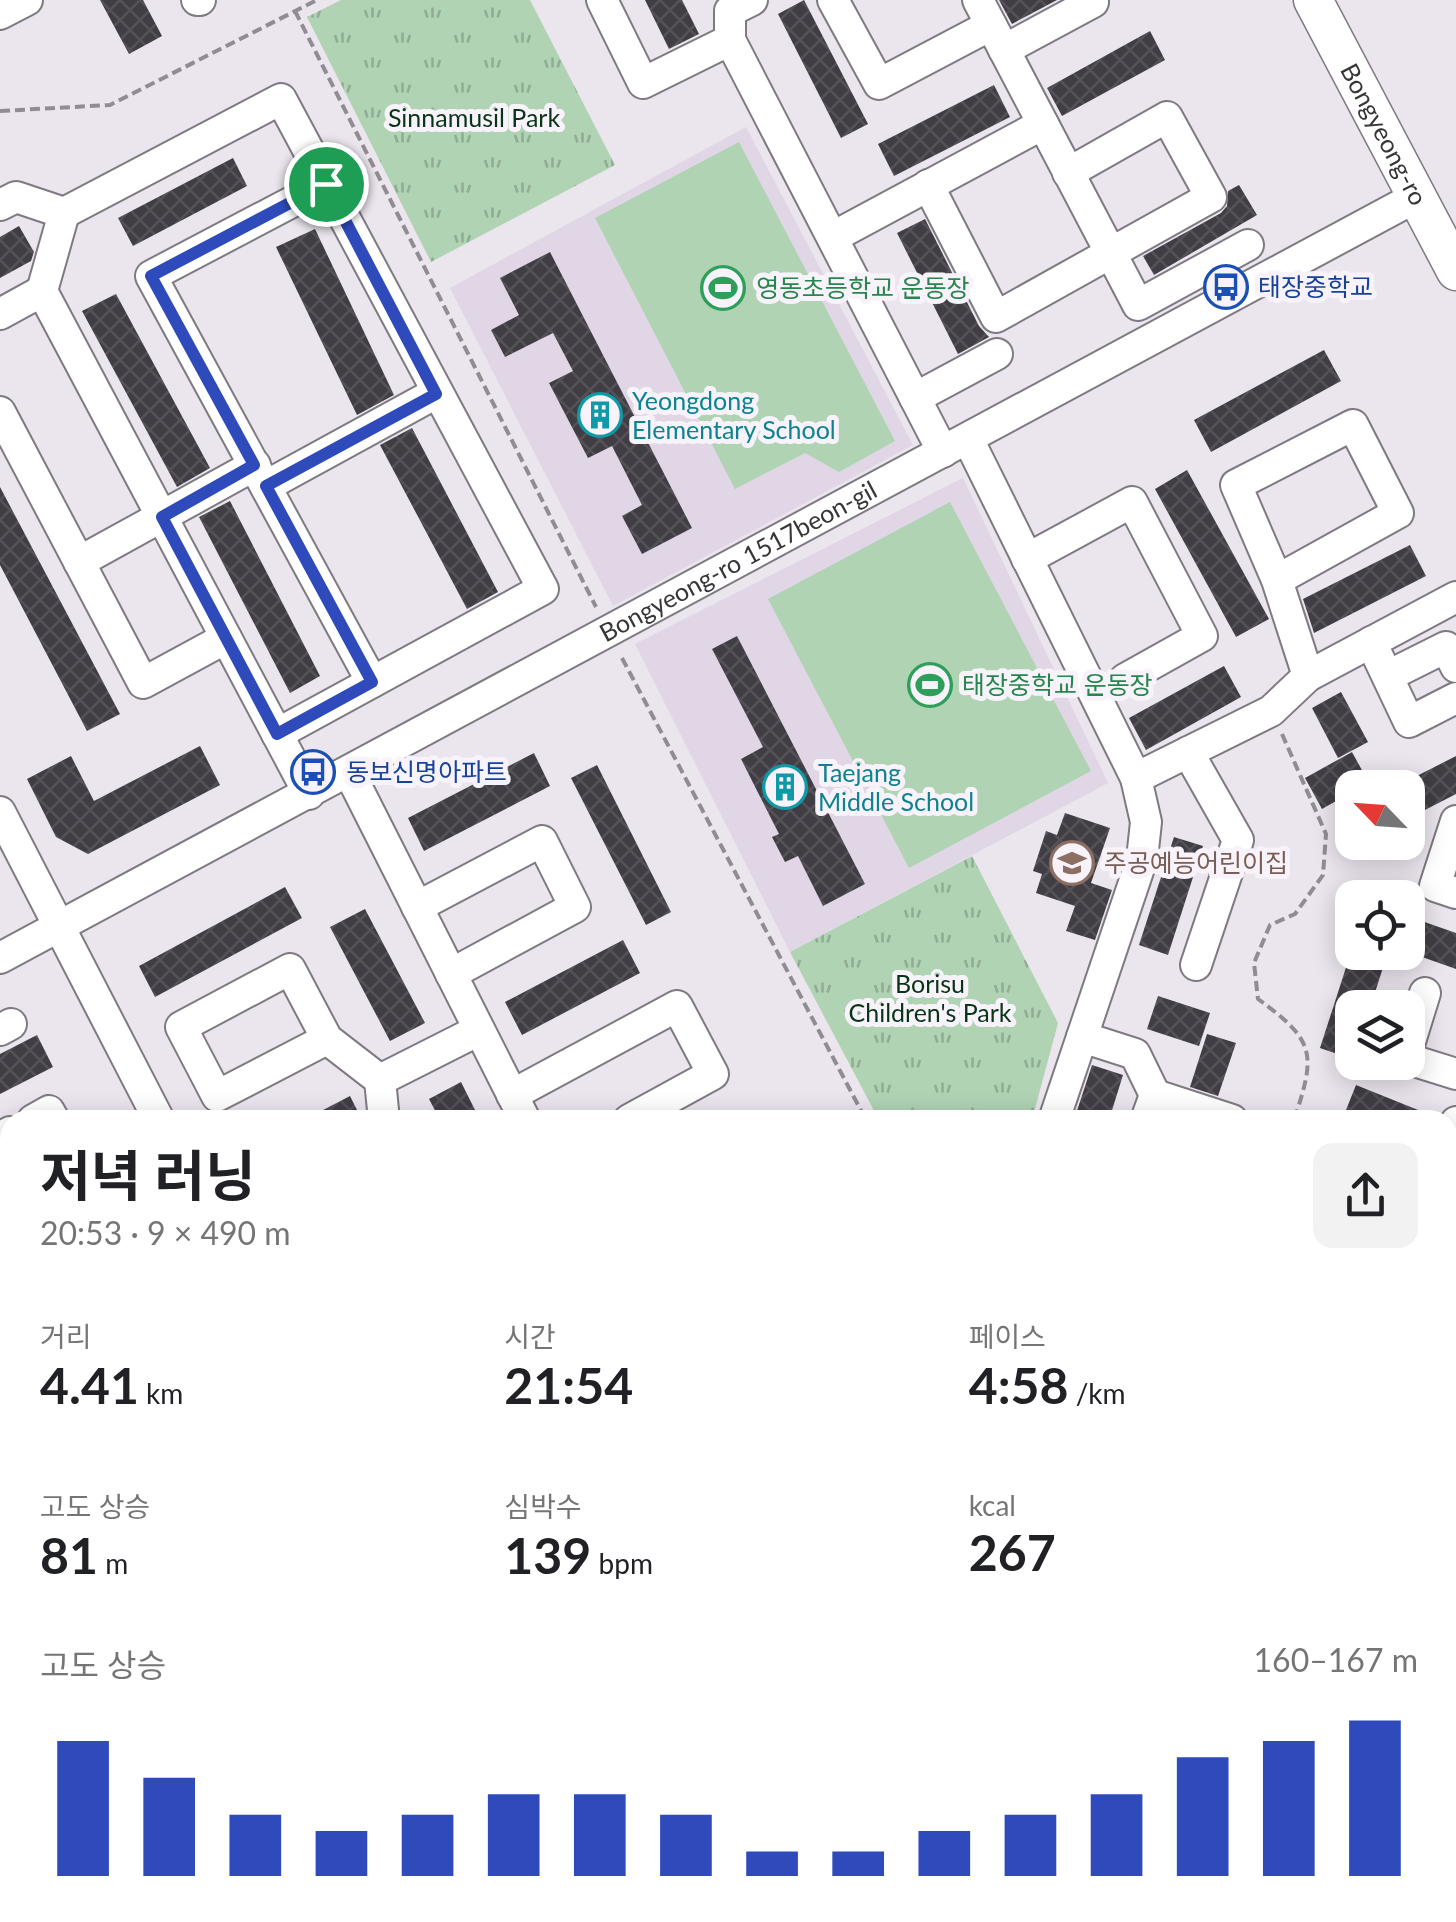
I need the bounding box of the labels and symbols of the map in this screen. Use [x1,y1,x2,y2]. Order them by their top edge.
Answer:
street label: Bongyeong-ro [1335,58,1435,210]
park label: Sinnamusil Park [388,102,560,132]
pin [284,142,369,227]
bus stop icon: 태장중학교 [1203,264,1249,310]
sports icon: 영동초등학교 운동장 [700,265,746,311]
place label: 태장중학교 [1258,271,1373,301]
place label: 영동초등학교 운동장 [756,272,969,302]
place label: Yeongdong Elementary School [632,385,836,444]
building icon: Yeongdong Elementary School [577,392,623,438]
street label: Bongyeong-ro 1517beon-gil [594,474,881,647]
sports icon: 태장중학교 운동장 [907,662,953,708]
place label: 태장중학교 운동장 [962,669,1152,699]
bus stop icon: 동보신명아파트 [290,749,336,795]
place label: 동보신명아파트 [346,756,507,786]
place label: Taejang Middle School [818,757,974,816]
building icon: Taejang Middle School [762,764,808,810]
north arrow [1335,770,1425,860]
school or university icon: 주공예능어린이집 [1049,840,1095,886]
place label: 주공예능어린이집 [1104,847,1288,877]
park label: Borisu Children's Park [849,968,1012,1027]

